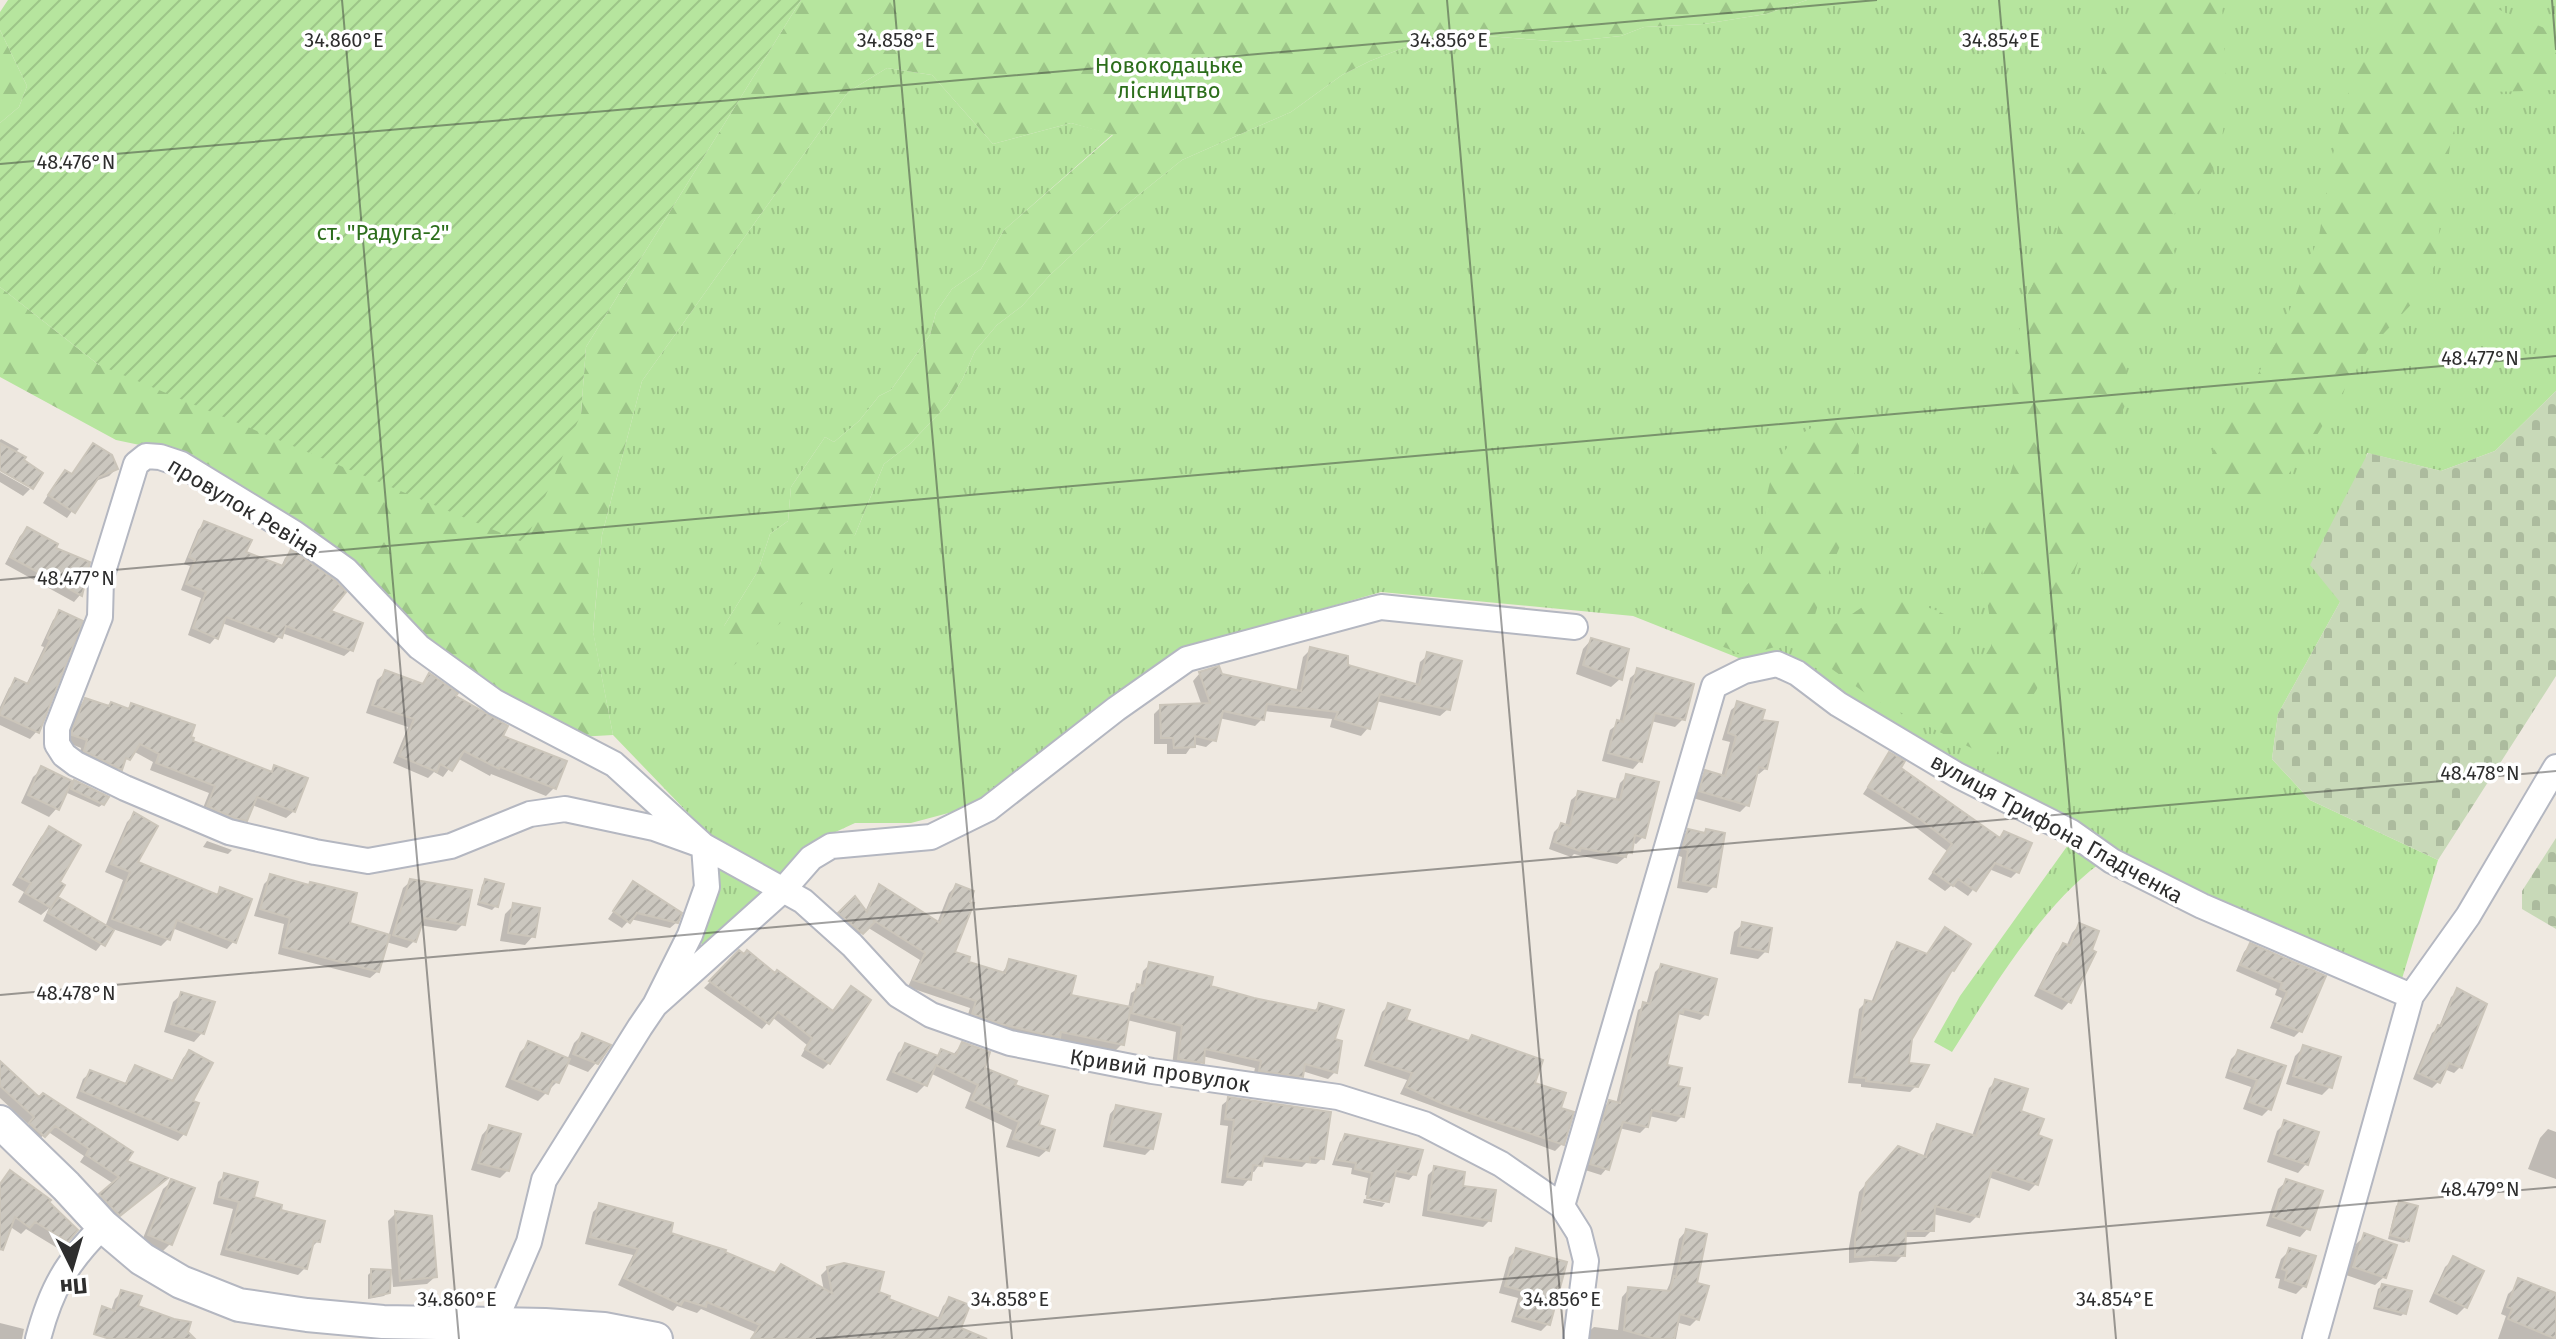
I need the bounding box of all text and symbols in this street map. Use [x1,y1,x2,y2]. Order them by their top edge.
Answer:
text: 34.860°E [304,28,384,52]
text: 34.858°E [857,28,935,52]
text: 34.856°E [1410,28,1488,52]
text: 34.854°E [1962,28,2040,52]
park label: Новокодацьке лісництво [1095,52,1243,104]
text: 48.476°N [37,150,115,174]
park label: ст. "Радуга-2" [316,219,450,246]
text: 48.477°N [2441,346,2519,370]
street label: провулок Ревіна [163,452,324,563]
text: 48.477°N [37,566,115,590]
street label: вулиця Трифона Гладченка [1926,748,2188,909]
text: 48.478°N [2440,761,2520,785]
text: 48.478°N [36,981,116,1005]
street label: Кривий провулок [1068,1043,1253,1098]
text: 48.479°N [2440,1177,2520,1201]
north arrow [32,1227,112,1307]
text: Пн [59,1272,89,1301]
text: 34.860°E [417,1287,497,1311]
text: 34.858°E [971,1287,1049,1311]
text: 34.856°E [1523,1287,1601,1311]
text: 34.854°E [2076,1287,2154,1311]

